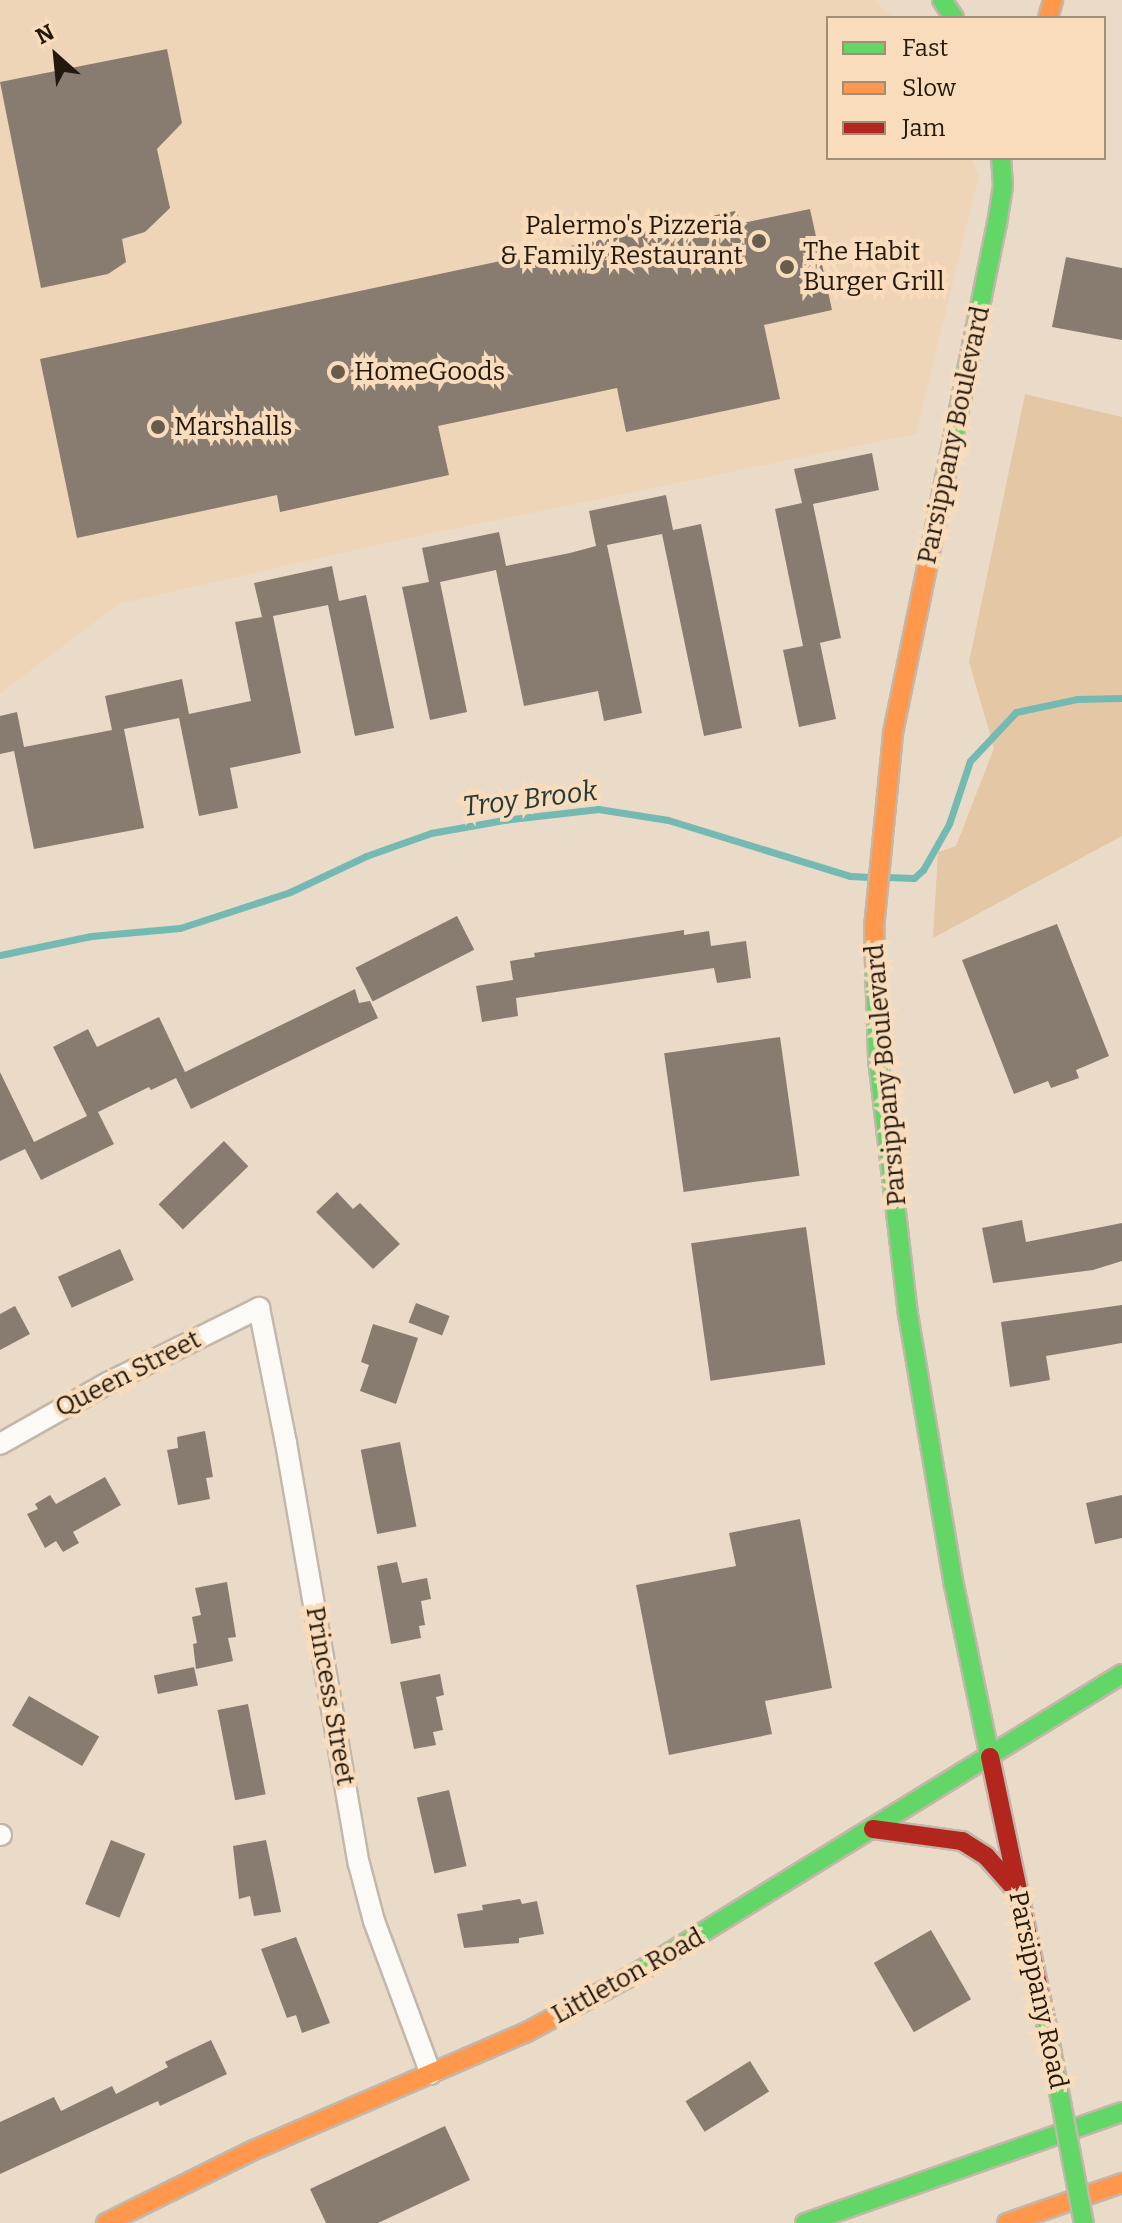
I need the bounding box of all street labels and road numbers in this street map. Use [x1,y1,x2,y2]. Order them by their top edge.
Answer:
street label: Parsippany Boulevard [911,303,997,567]
street label: Parsippany Boulevard [859,943,913,1207]
street label: Queen Street [50,1324,206,1424]
street label: Princess Street [299,1604,361,1788]
street label: Parsippany Road [1002,1888,1074,2092]
street label: Littleton Road [547,1921,709,2031]

